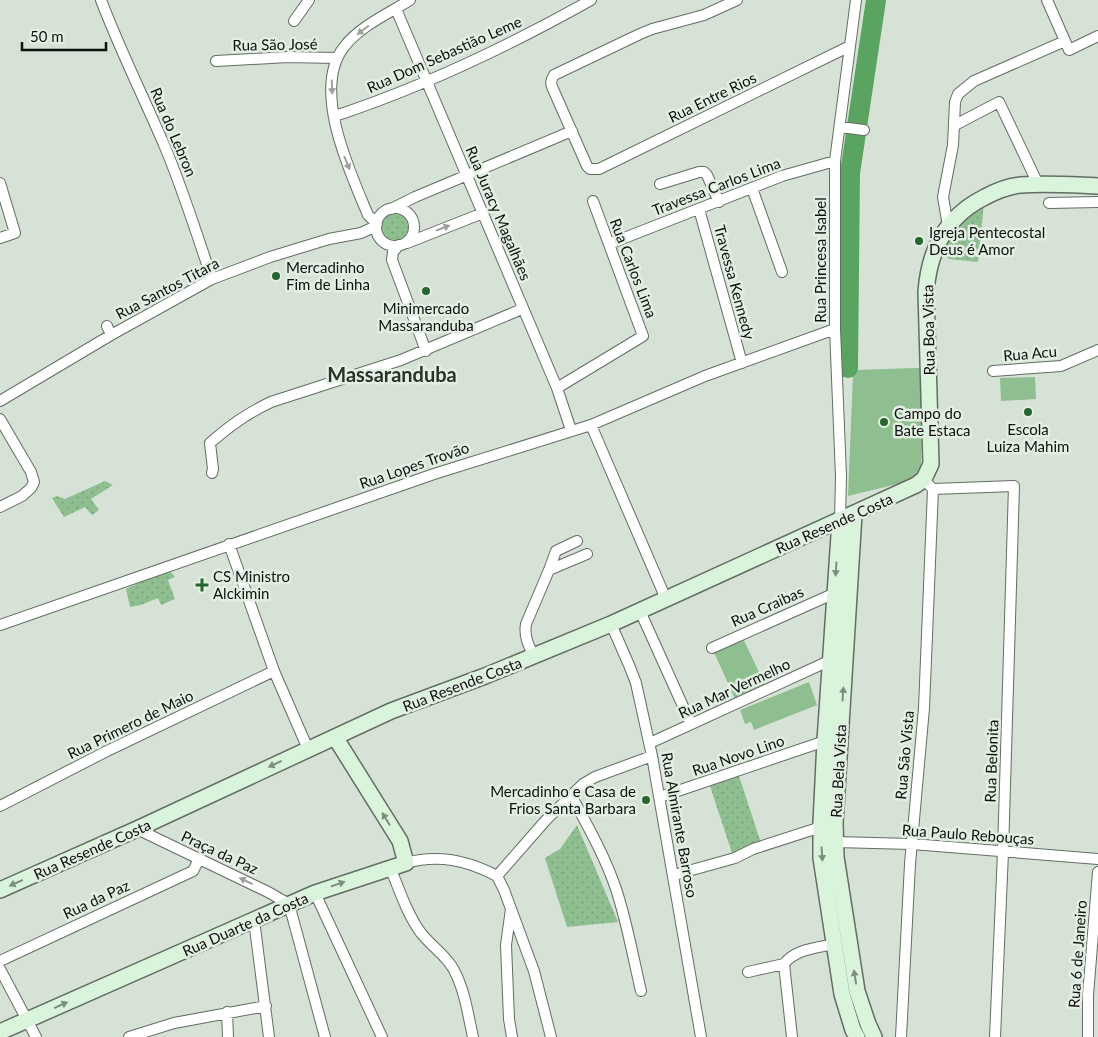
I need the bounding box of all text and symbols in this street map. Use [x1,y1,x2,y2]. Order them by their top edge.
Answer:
street label: Rua Dom Sebastião Leme [364,12,524,96]
scale bar [22,20,106,52]
one-way arrow [356,25,370,35]
text: 50 m [30,27,64,45]
street label: Rua São José [232,34,318,54]
street label: Rua Entre Rios [665,68,759,126]
one-way arrow [329,79,337,95]
street label: Rua do Lebron [147,85,201,179]
street label: Rua Juracy Magalhães [463,143,535,283]
street label: Travessa Carlos Lima [649,153,783,219]
one-way arrow [343,156,351,171]
street label: Rua Princesa Isabel [811,197,829,323]
street label: Rua Carlos Lima [607,216,661,320]
street label: Travessa Kennedy [711,223,759,341]
place label: Igreja Pentecostal Deus é Amor [929,223,1045,258]
one-way arrow [436,224,450,232]
marker: Igreja Pentecostal Deus é Amor [913,235,925,247]
street label: Rua Santos Titara [112,253,222,323]
place label: Mercadinho Fim de Linha [286,258,370,293]
marker: Mercadinho Fim de Linha [270,270,282,282]
marker: Minimercado Massaranduba [420,285,432,297]
street label: Rua Boa Vista [918,285,938,375]
place label: Minimercado Massaranduba [378,299,474,334]
street label: Rua Acu [1002,342,1058,364]
district label: Massaranduba [327,362,457,386]
place label: Campo do Bate Estaca [894,404,971,439]
marker: Escola Luiza Mahim [1022,406,1034,418]
marker: Campo do Bate Estaca [878,416,890,428]
place label: Escola Luiza Mahim [987,420,1069,455]
street label: Rua Lopes Trovão [357,438,471,492]
street label: Rua Resende Costa [773,489,895,557]
one-way arrow [832,562,840,578]
place label: CS Ministro Alckimin [213,567,290,602]
marker: CS Ministro Alckimin [195,578,209,592]
street label: Rua Craibas [728,582,806,630]
street label: Rua Resende Costa [400,653,524,715]
street label: Rua Mar Vermelho [675,654,793,722]
street label: Rua Primero de Maio [64,686,196,762]
one-way arrow [839,686,847,702]
street label: Rua São Vista [891,710,917,800]
street label: Rua Belonita [981,719,1001,803]
street label: Rua Bela Vista [827,724,849,818]
street label: Rua Novo Lino [690,731,786,779]
street label: Rua Almirante Barroso [658,751,702,899]
one-way arrow [268,761,282,769]
place label: Mercadinho e Casa de Frios Santa Barbara [490,782,636,817]
marker: Mercadinho e Casa de Frios Santa Barbara [640,794,652,806]
one-way arrow [381,812,391,826]
street label: Rua Resende Costa [31,815,153,883]
street label: Rua Paulo Rebouças [901,820,1035,848]
street label: Praça da Paz [179,826,262,878]
one-way arrow [818,846,826,862]
street label: Rua da Paz [60,876,132,922]
one-way arrow [239,877,253,885]
one-way arrow [9,879,23,887]
one-way arrow [331,880,346,888]
street label: Rua Duarte da Costa [179,888,311,960]
street label: Rua 6 de Janeiro [1064,899,1090,1009]
one-way arrow [851,969,859,985]
one-way arrow [54,1001,68,1009]

